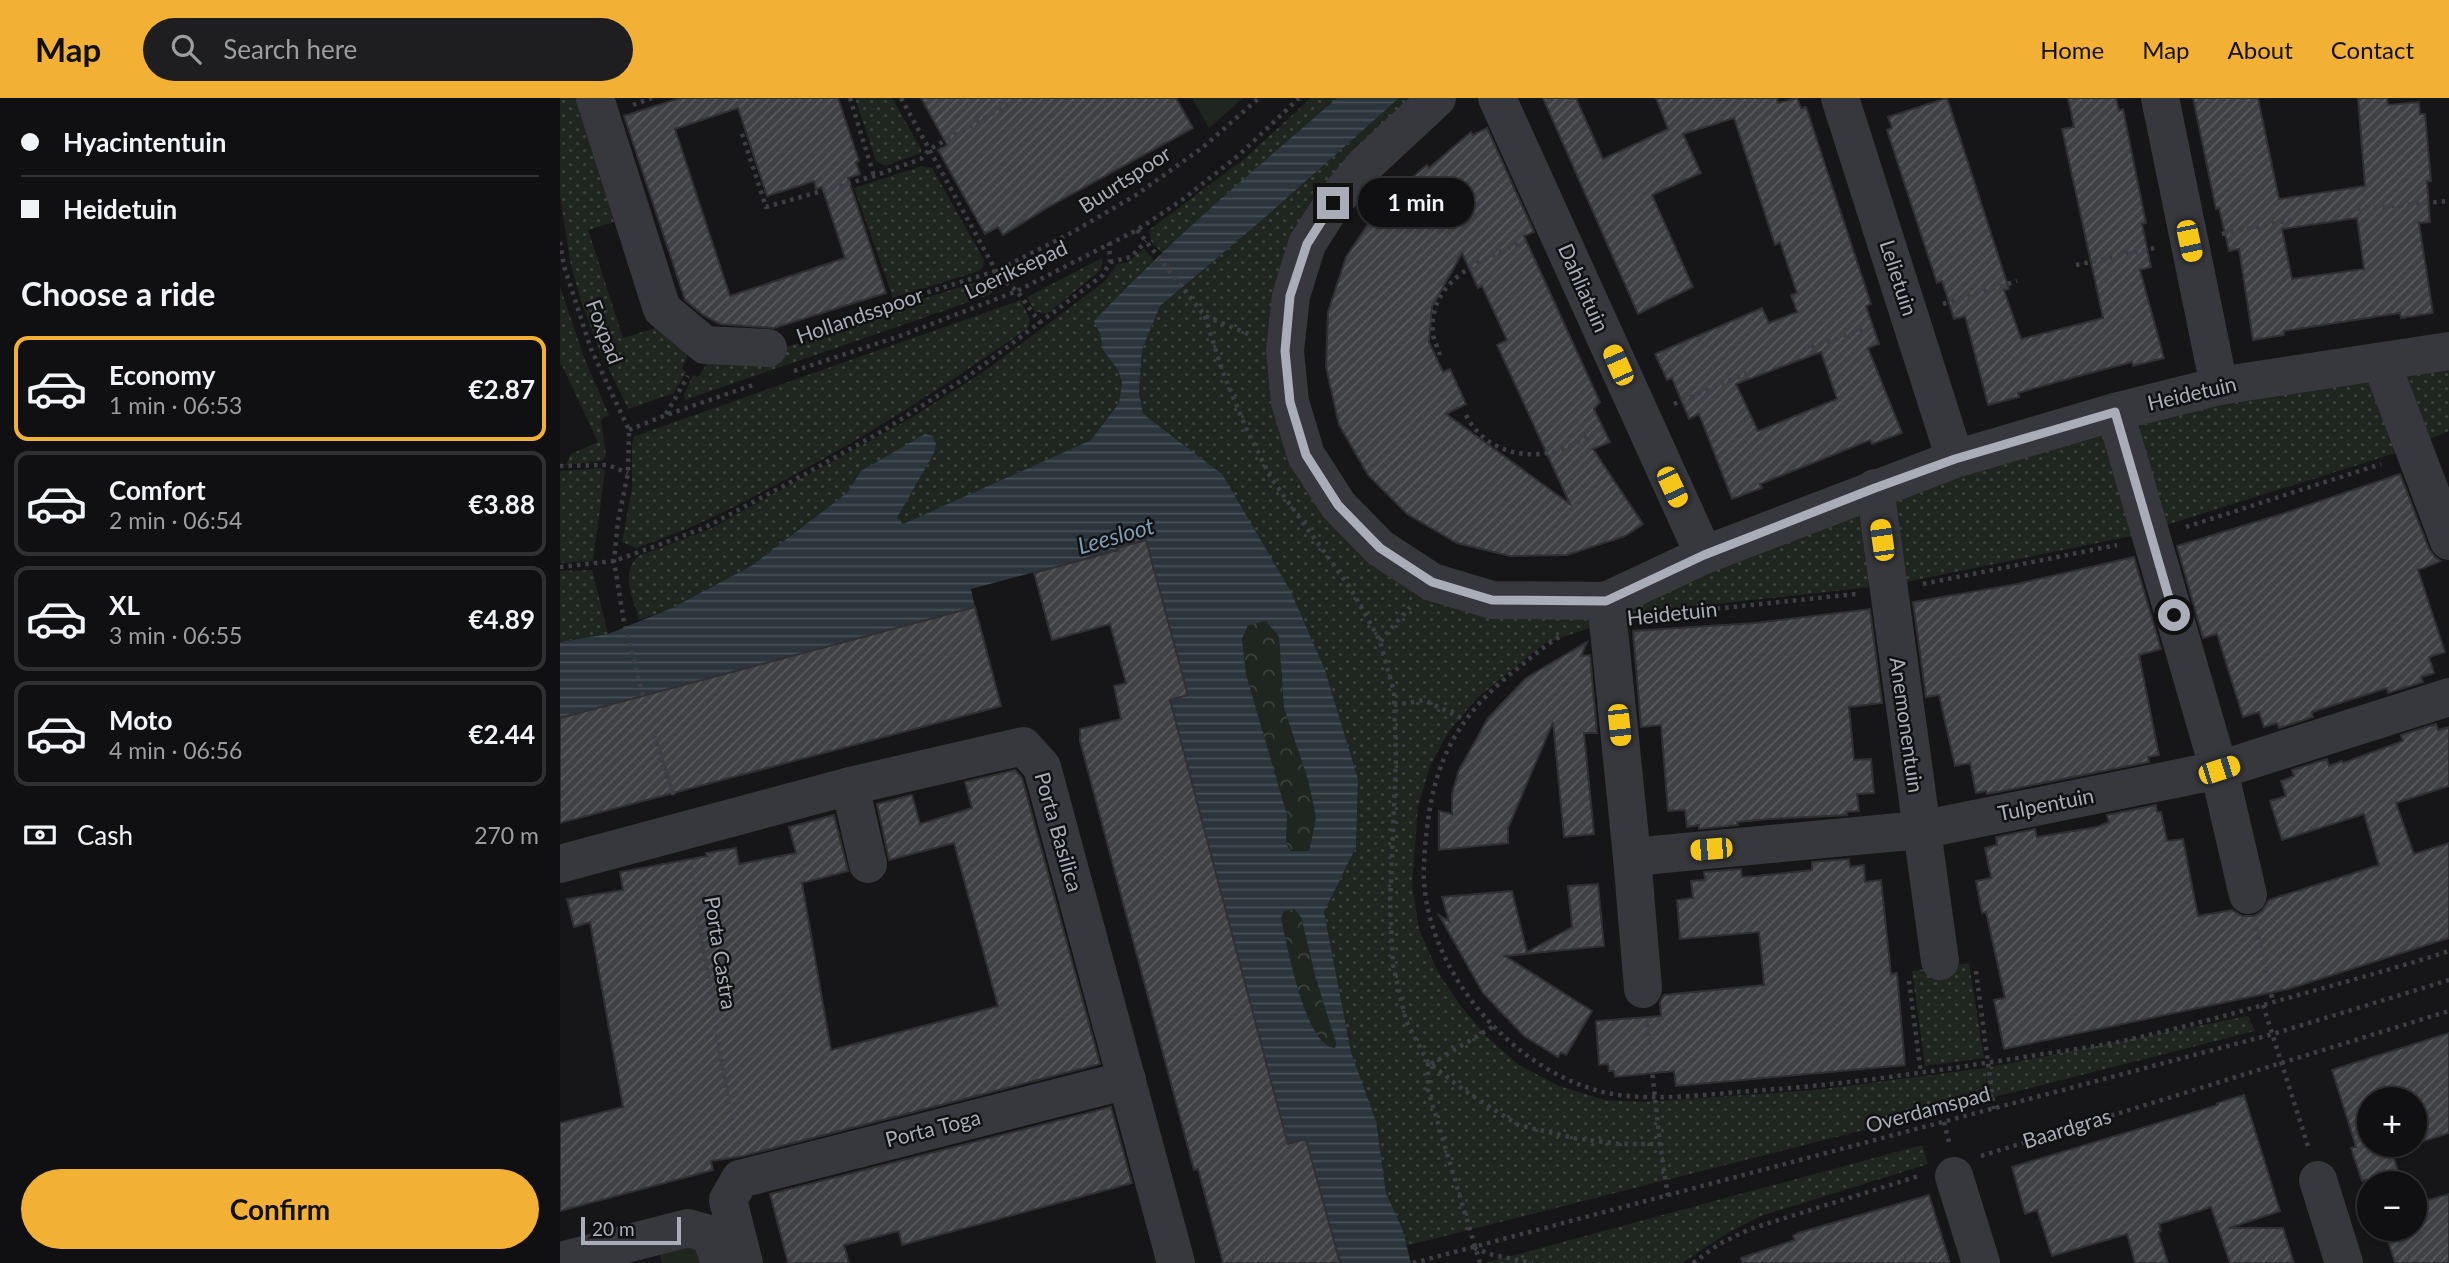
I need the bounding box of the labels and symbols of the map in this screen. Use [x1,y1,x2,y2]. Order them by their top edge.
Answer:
street label: Buurtspoor [1074,140,1175,218]
callout: 1 min [1358,178,1473,228]
route end [1317,187,1349,219]
car [2175,218,2204,264]
street label: Loeriksepad [960,234,1071,303]
street label: Lelietuin [1875,237,1923,319]
street label: Dahliatuin [1554,239,1615,335]
street label: Hollandsspoor [793,281,927,348]
street label: Foxpad [582,296,629,367]
car [1600,342,1637,388]
street label: Heidetuin [2145,370,2239,415]
car [1654,464,1691,510]
water label: Leesloot [1074,511,1157,559]
car [1869,518,1896,562]
street label: Heidetuin [1625,595,1718,630]
route start [2158,599,2190,631]
street label: Anemonentuin [1886,655,1929,794]
car [1607,703,1632,747]
car [2196,754,2243,786]
street label: Porta Basilica [1030,769,1088,894]
street label: Tulpentuin [1996,782,2096,825]
car [1690,837,1733,861]
street label: Porta Castra [700,895,743,1011]
street label: Overdamspad [1862,1080,1993,1137]
street label: Baardgras [2019,1102,2114,1153]
street label: Porta Toga [882,1104,983,1151]
scale bar [581,1214,681,1246]

